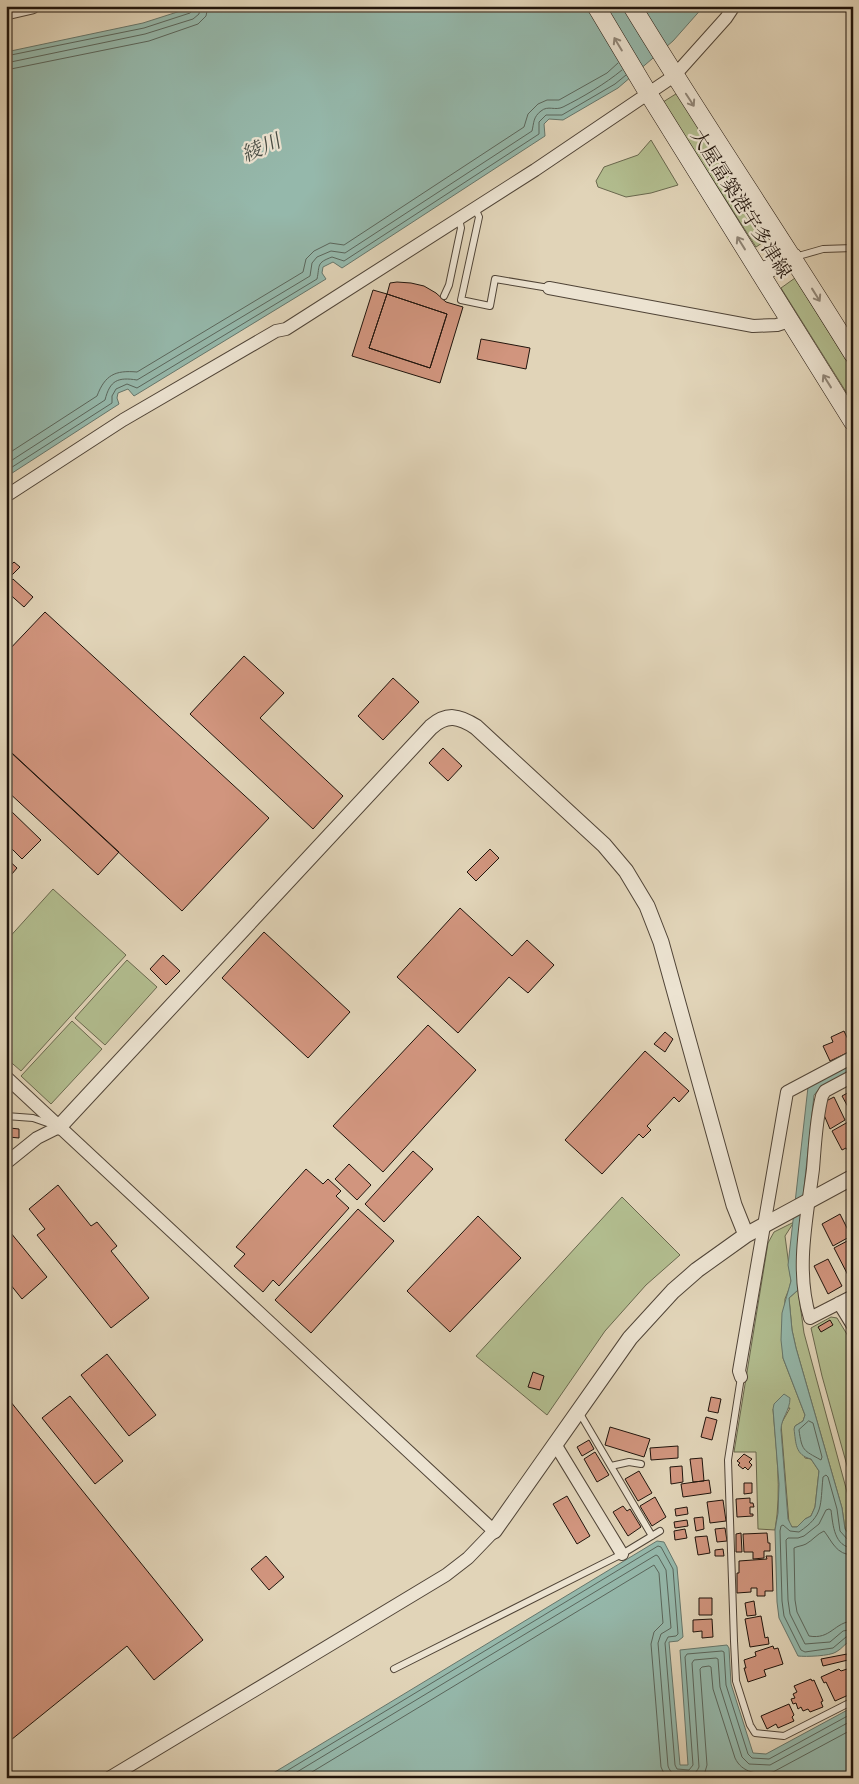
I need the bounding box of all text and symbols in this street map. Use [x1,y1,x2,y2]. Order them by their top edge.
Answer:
one-way arrow [612,37,622,51]
one-way arrow [685,92,695,106]
street label: 大屋冨築港宇多津線 [686,126,796,282]
water label: 綾川 [238,129,286,167]
one-way arrow [735,236,746,250]
one-way arrow [812,287,822,301]
one-way arrow [822,374,832,388]

